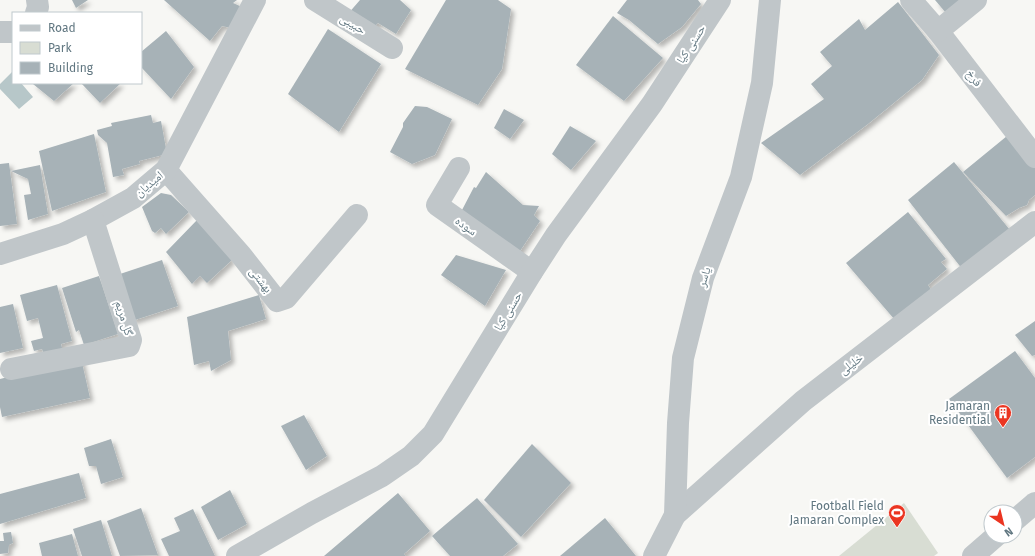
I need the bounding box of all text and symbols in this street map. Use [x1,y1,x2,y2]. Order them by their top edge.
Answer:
street label: حبیبی [338,11,369,38]
legend [12,12,142,84]
text: Road [48,21,76,35]
street label: حسنی کیا [673,22,709,66]
text: Park [48,41,72,55]
text: Building [48,61,94,75]
street label: فرخ [963,67,985,89]
street label: امیدیان [132,168,166,200]
street label: سوده [452,214,480,238]
street label: بهشتی [246,264,275,296]
street label: یاسر [694,265,714,290]
street label: حسنی کیا [491,289,525,333]
street label: گل مریم [111,299,136,338]
street label: خلیلی [836,350,866,378]
place label: Jamaran Residential [929,399,990,427]
building icon: Jamaran Residential [993,403,1013,428]
place label: Football Field Jamaran Complex [789,499,884,527]
sports icon: Football Field Jamaran Complex [887,503,907,528]
north arrow [983,504,1023,544]
text: N [1002,524,1015,539]

